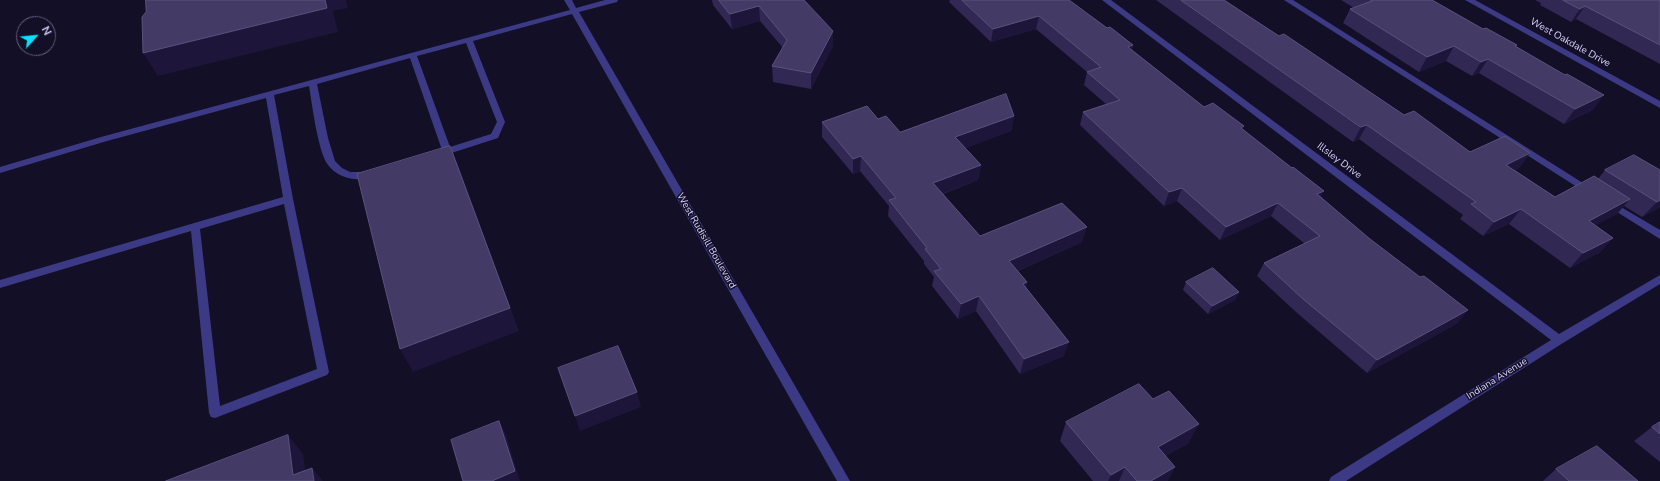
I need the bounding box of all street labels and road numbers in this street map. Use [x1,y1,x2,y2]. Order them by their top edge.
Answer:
street label: West Oakdale Drive [1528,16,1612,70]
street label: Illsley Drive [1314,140,1364,182]
street label: West Rudisill Boulevard [674,191,738,291]
street label: Indiana Avenue [1464,356,1530,402]

